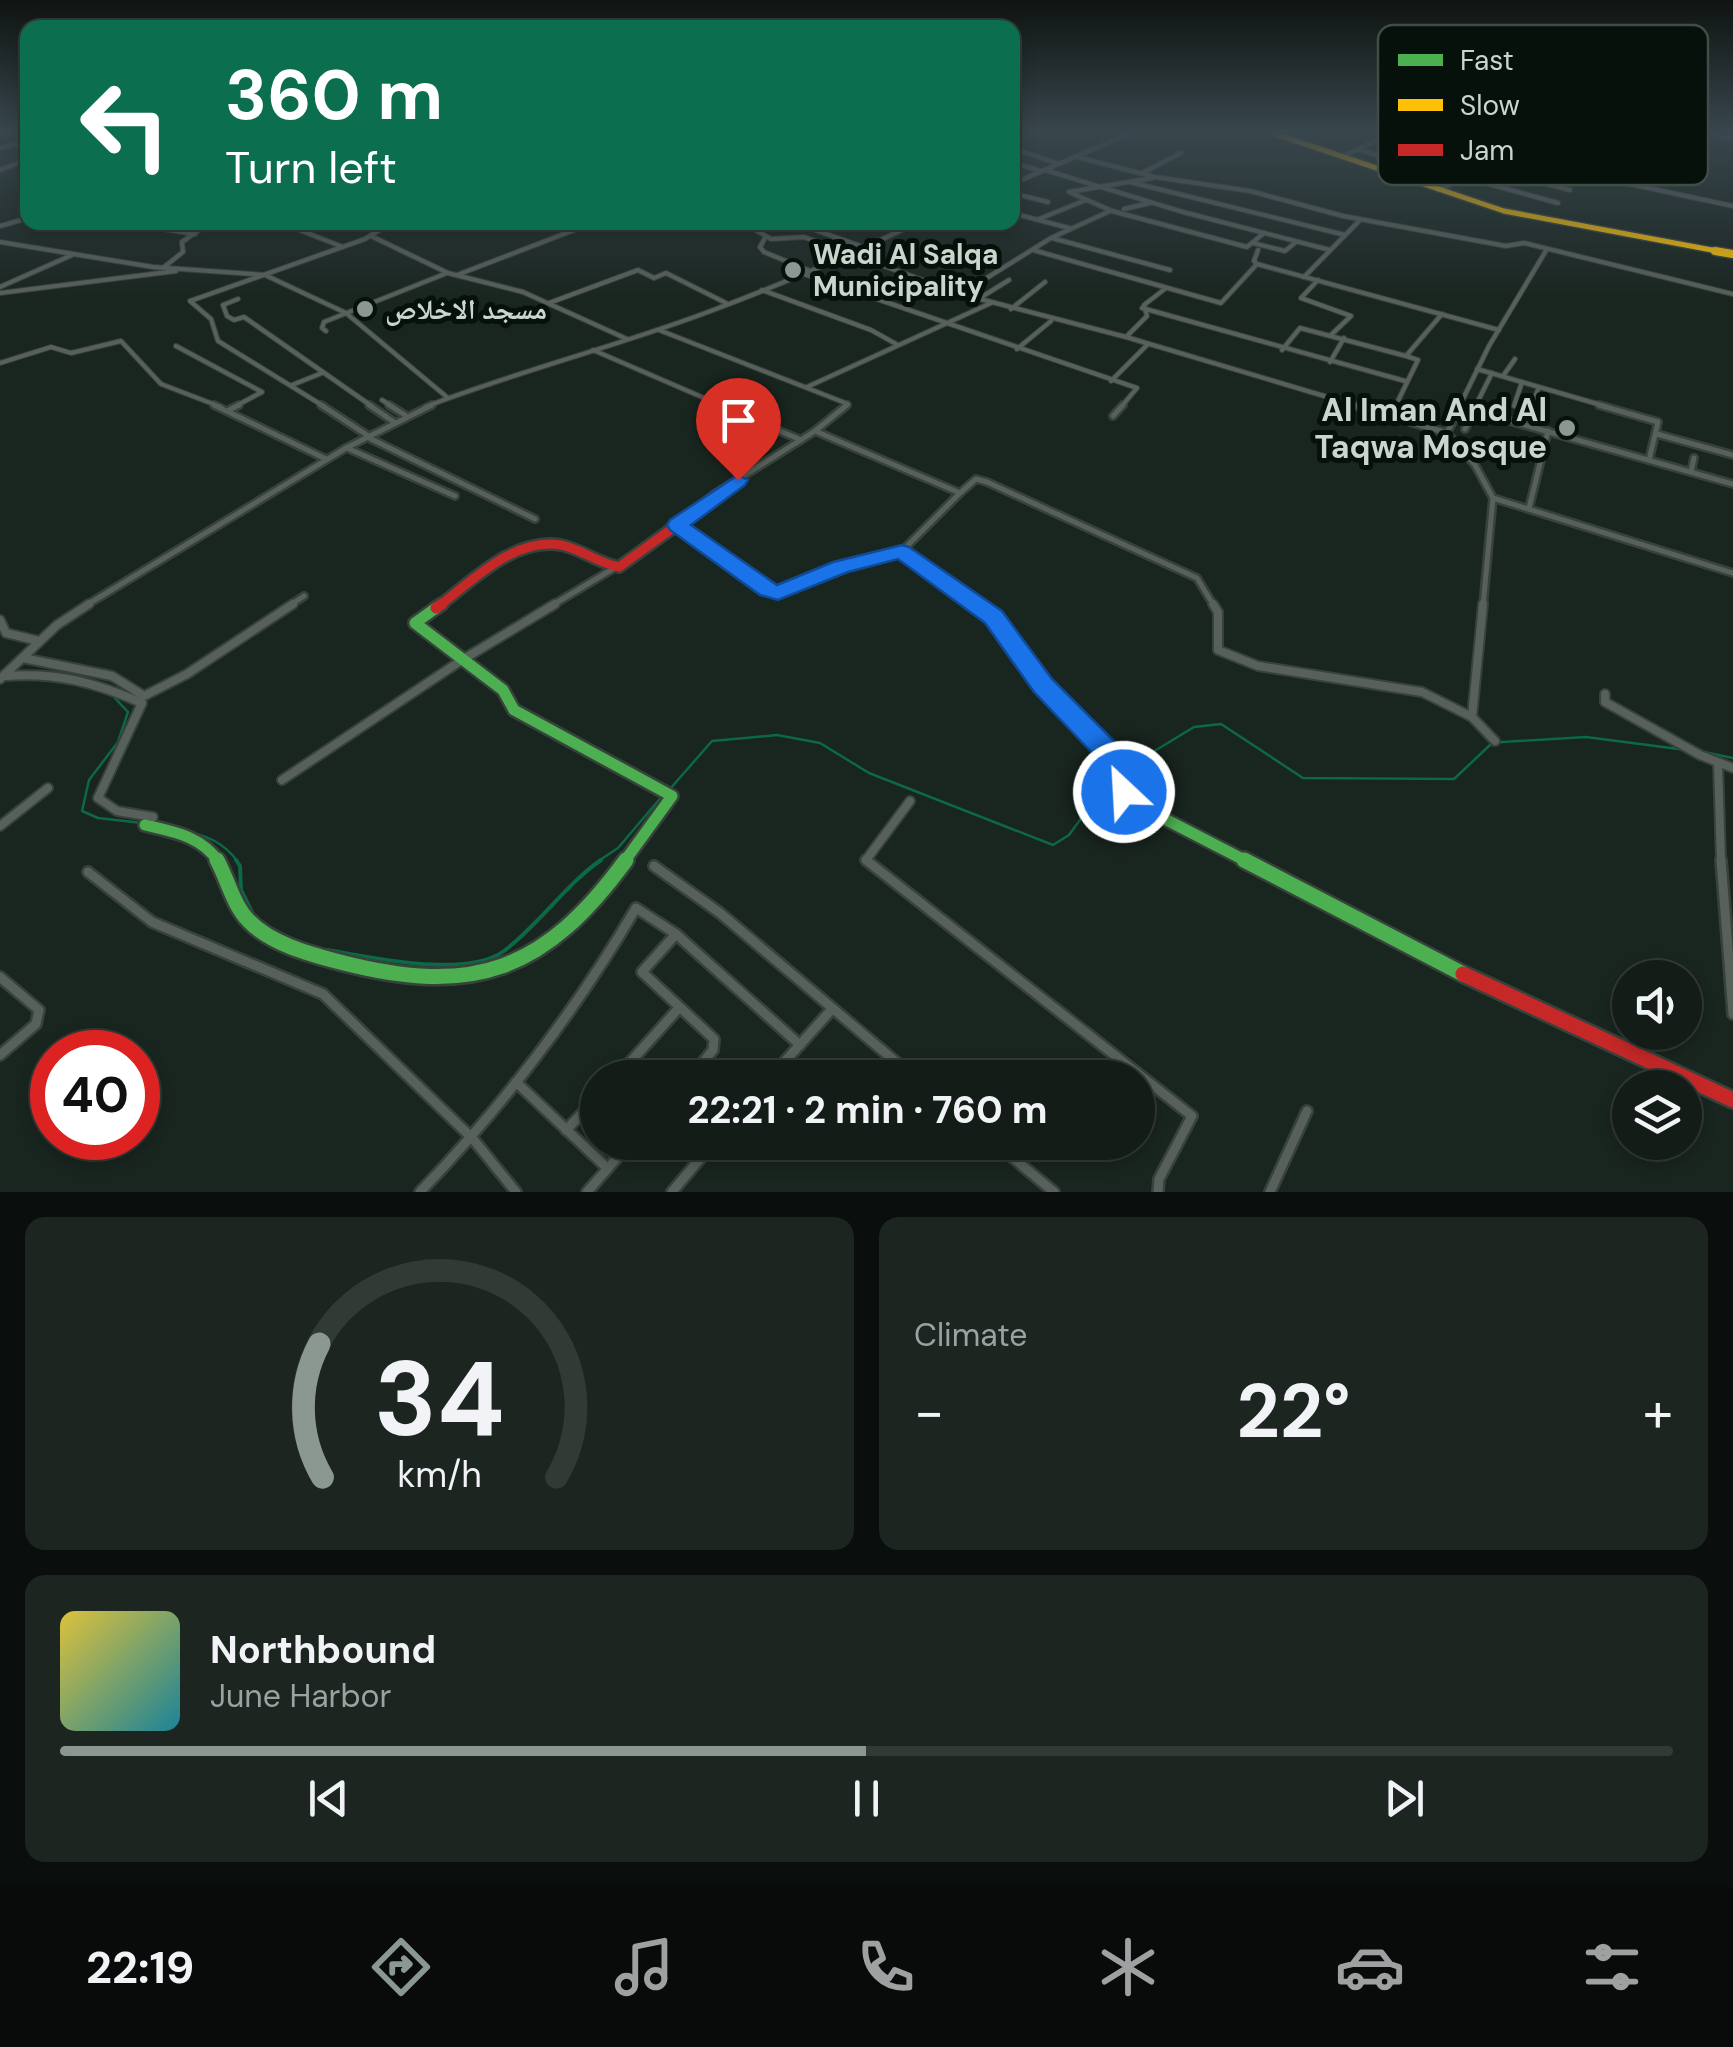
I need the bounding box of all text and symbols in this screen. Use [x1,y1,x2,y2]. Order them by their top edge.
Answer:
legend [1378,25,1708,185]
text: Fast [1460,42,1514,79]
text: 360 m [225,50,443,141]
icon: left [60,60,190,190]
text: Slow [1460,87,1520,124]
text: Jam [1460,132,1514,169]
text: Turn left [225,138,397,197]
place label: Wadi Al Salqa Municipality [813,236,998,305]
marker: Wadi Al Salqa Municipality [782,259,804,281]
place label: مسجد الاخلاص [385,291,547,328]
marker: مسجد الاخلاص [354,298,376,320]
pin [696,378,781,481]
place label: Al Iman And Al Taqwa Mosque [1314,389,1547,468]
icon: arrive [711,393,766,448]
marker: Al Iman And Al Taqwa Mosque [1556,417,1578,439]
position arrow [1072,740,1176,844]
map controls [1612,960,1702,1160]
button: sound [1612,960,1702,1050]
speed limit sign: 40 [30,1030,160,1160]
button: layers [1612,1070,1702,1160]
text: 22:21 · 2 min · 760 m [687,1085,1048,1135]
text: Climate [914,1314,1028,1356]
text: 34 [374,1332,505,1467]
text: 22° [1237,1363,1350,1460]
text: − [914,1376,944,1448]
text: + [1643,1376,1673,1448]
text: km/h [397,1452,482,1498]
text: Northbound [210,1625,436,1675]
text: June Harbor [210,1675,391,1717]
icon: previous [301,1771,356,1826]
icon: pause [839,1771,894,1826]
icon: next [1377,1771,1432,1826]
icon: directions [366,1932,436,2002]
icon: music [609,1932,679,2002]
icon: phone [851,1932,921,2002]
icon: climate [1093,1932,1163,2002]
icon: car [1335,1932,1405,2002]
icon: filters [1577,1932,1647,2002]
text: 22:19 [86,1938,194,1997]

